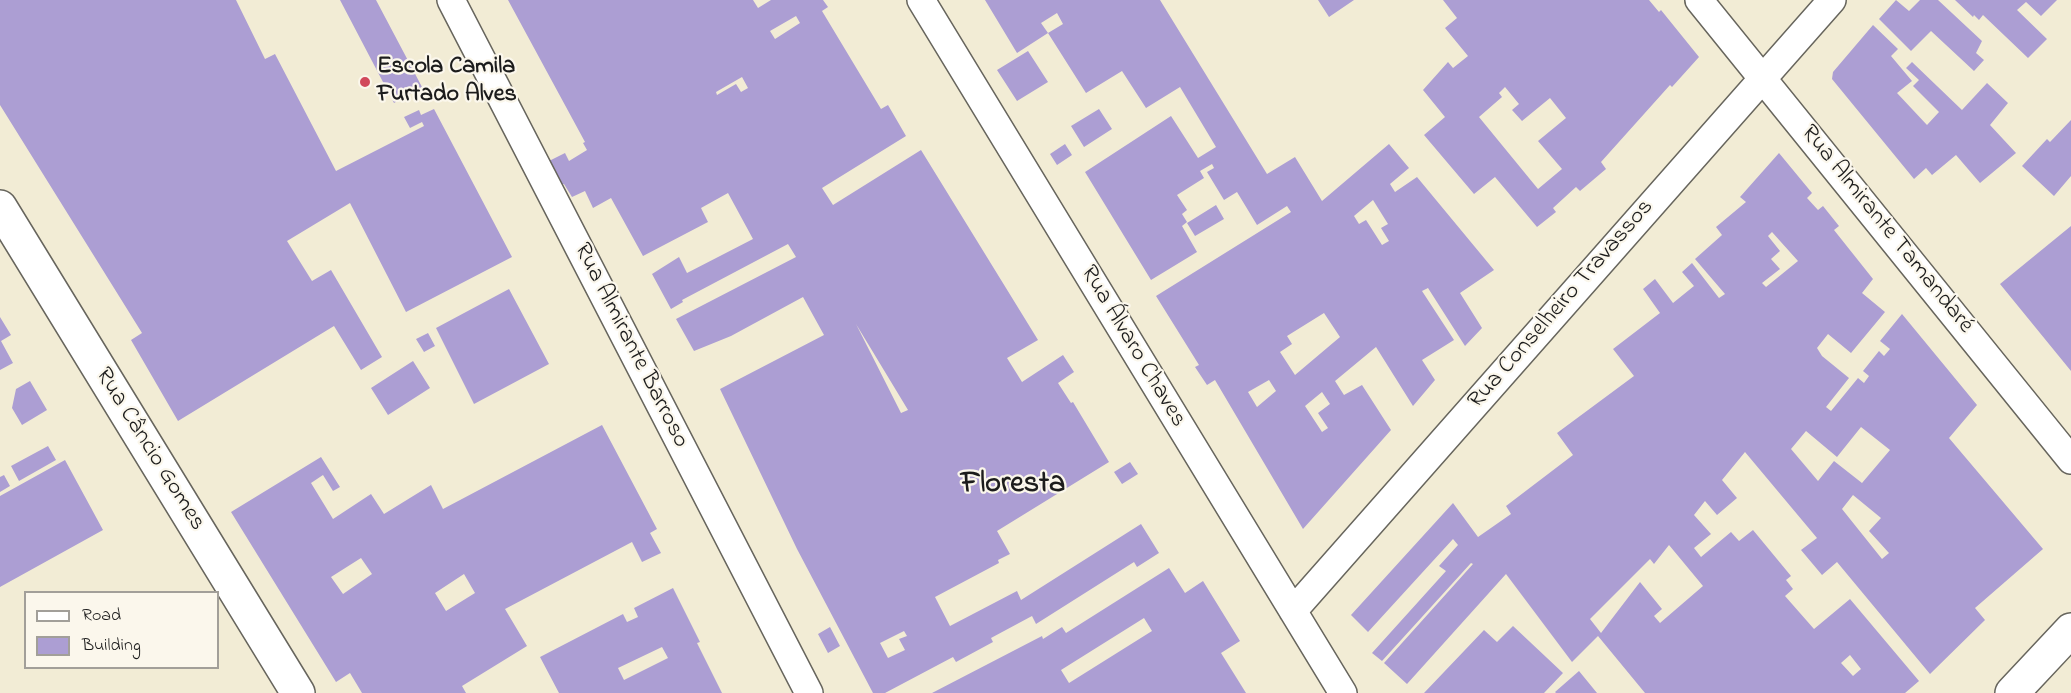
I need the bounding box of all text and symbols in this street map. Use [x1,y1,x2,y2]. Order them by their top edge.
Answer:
place label: Escola Camila Furtado Alves [377,54,517,110]
marker: Escola Camila Furtado Alves [358,75,372,89]
street label: Rua Almirante Tamandaré [1793,120,1979,340]
street label: Rua Conselheiro Travassos [1463,194,1661,416]
street label: Rua Almirante Barroso [566,239,694,453]
street label: Rua Álvaro Chaves [1072,261,1192,433]
street label: Rua Câncio Gomes [87,363,211,537]
district label: Floresta [961,468,1065,504]
legend [24,591,219,669]
text: Road [82,603,121,629]
text: Building [82,633,141,659]

